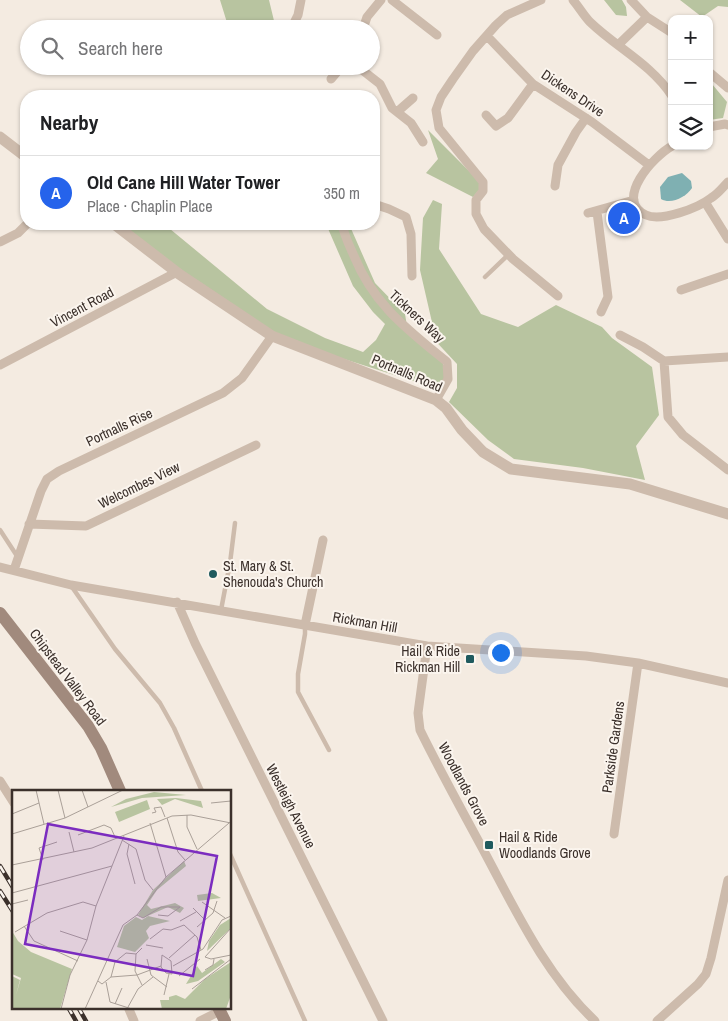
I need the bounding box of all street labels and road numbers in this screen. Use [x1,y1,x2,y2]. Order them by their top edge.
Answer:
street label: Dickens Drive [538,65,608,121]
street label: Vincent Road [47,283,117,331]
street label: Tickners Way [385,286,449,346]
street label: Portnalls Road [369,350,445,396]
street label: Portnalls Rise [83,404,155,450]
street label: Welcombes View [95,457,183,512]
street label: Rickman Hill [331,607,399,637]
street label: Chipstead Valley Road [26,625,110,729]
street label: Parkside Gardens [598,700,628,794]
street label: Woodlands Grove [435,739,493,829]
street label: Westleigh Avenue [262,761,320,851]

